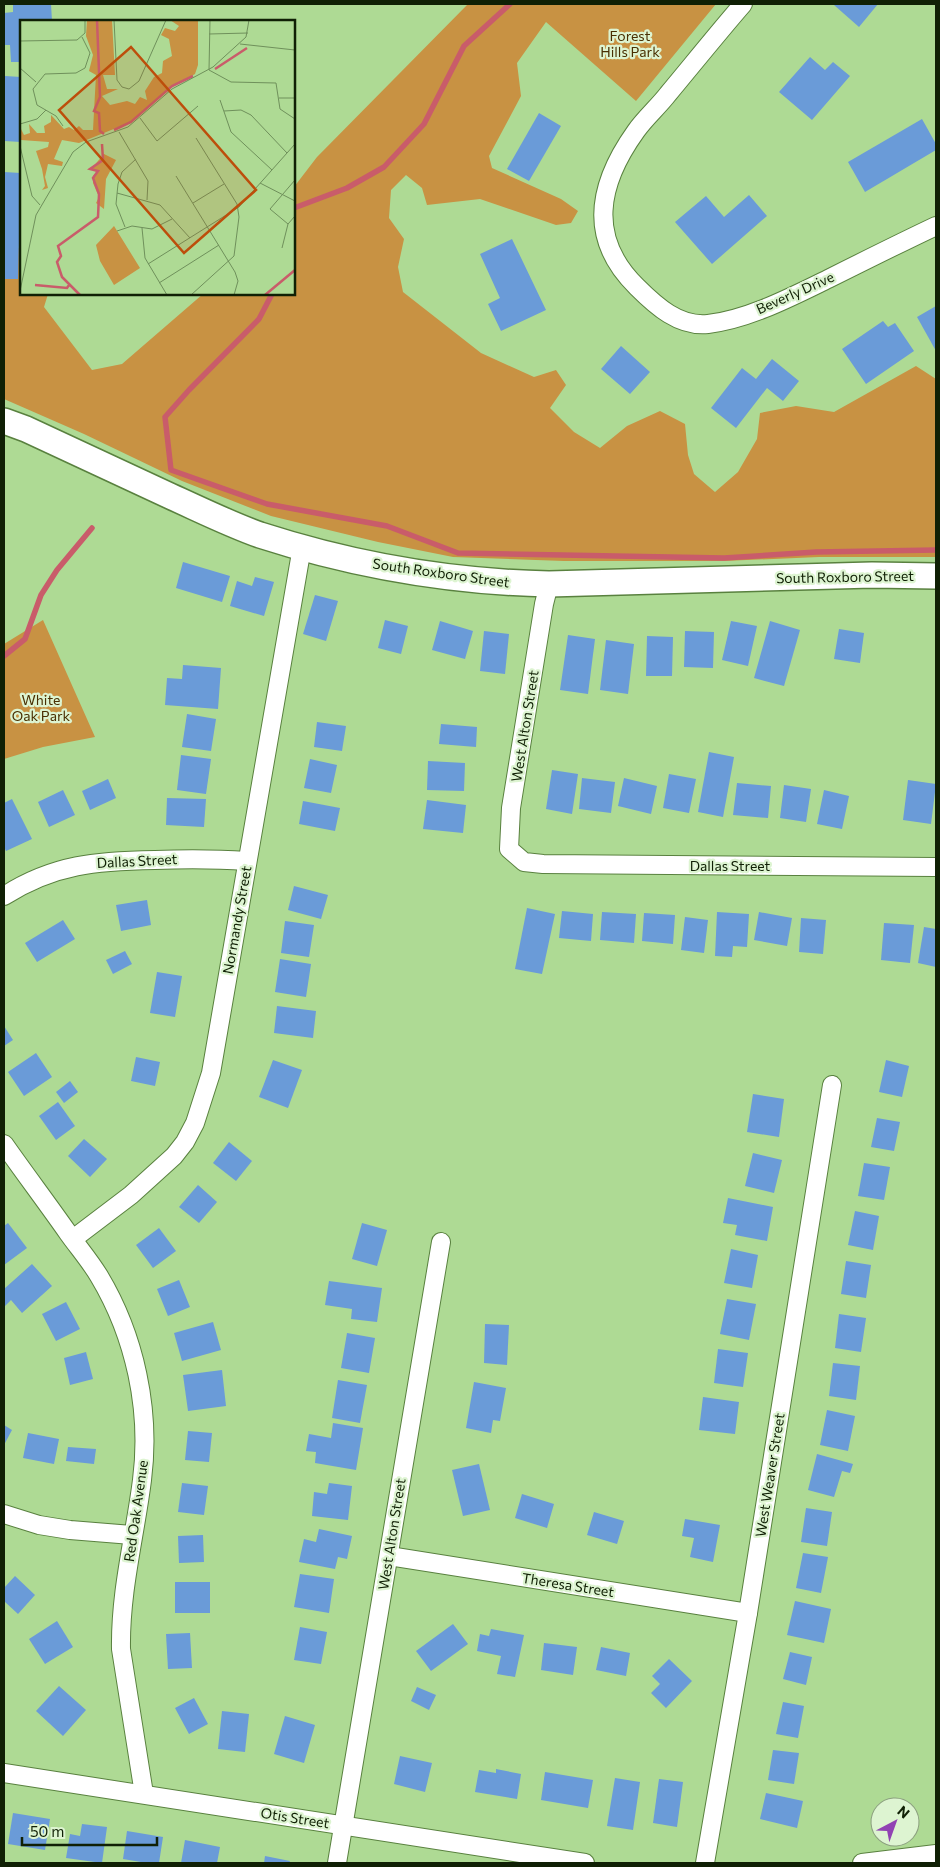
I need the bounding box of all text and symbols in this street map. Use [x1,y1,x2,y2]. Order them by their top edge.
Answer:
inset map [20,20,295,295]
park label: Forest Hills Park [600,27,660,60]
street label: Beverly Drive [753,268,836,317]
street label: South Roxboro Street [372,554,511,591]
street label: South Roxboro Street [776,567,914,586]
street label: West Alton Street [507,669,542,783]
park label: White Oak Park [12,691,71,724]
street label: Dallas Street [96,850,178,871]
street label: Dallas Street [690,857,771,874]
street label: Normandy Street [219,864,254,975]
street label: West Weaver Street [751,1411,788,1538]
street label: Red Oak Avenue [120,1459,151,1563]
street label: West Alton Street [374,1477,409,1591]
street label: Theresa Street [521,1569,616,1600]
north arrow [870,1797,920,1847]
text: N [894,1802,913,1822]
street label: Otis Street [259,1804,331,1831]
scale bar [22,1814,158,1846]
text: 50 m [30,1822,64,1840]

